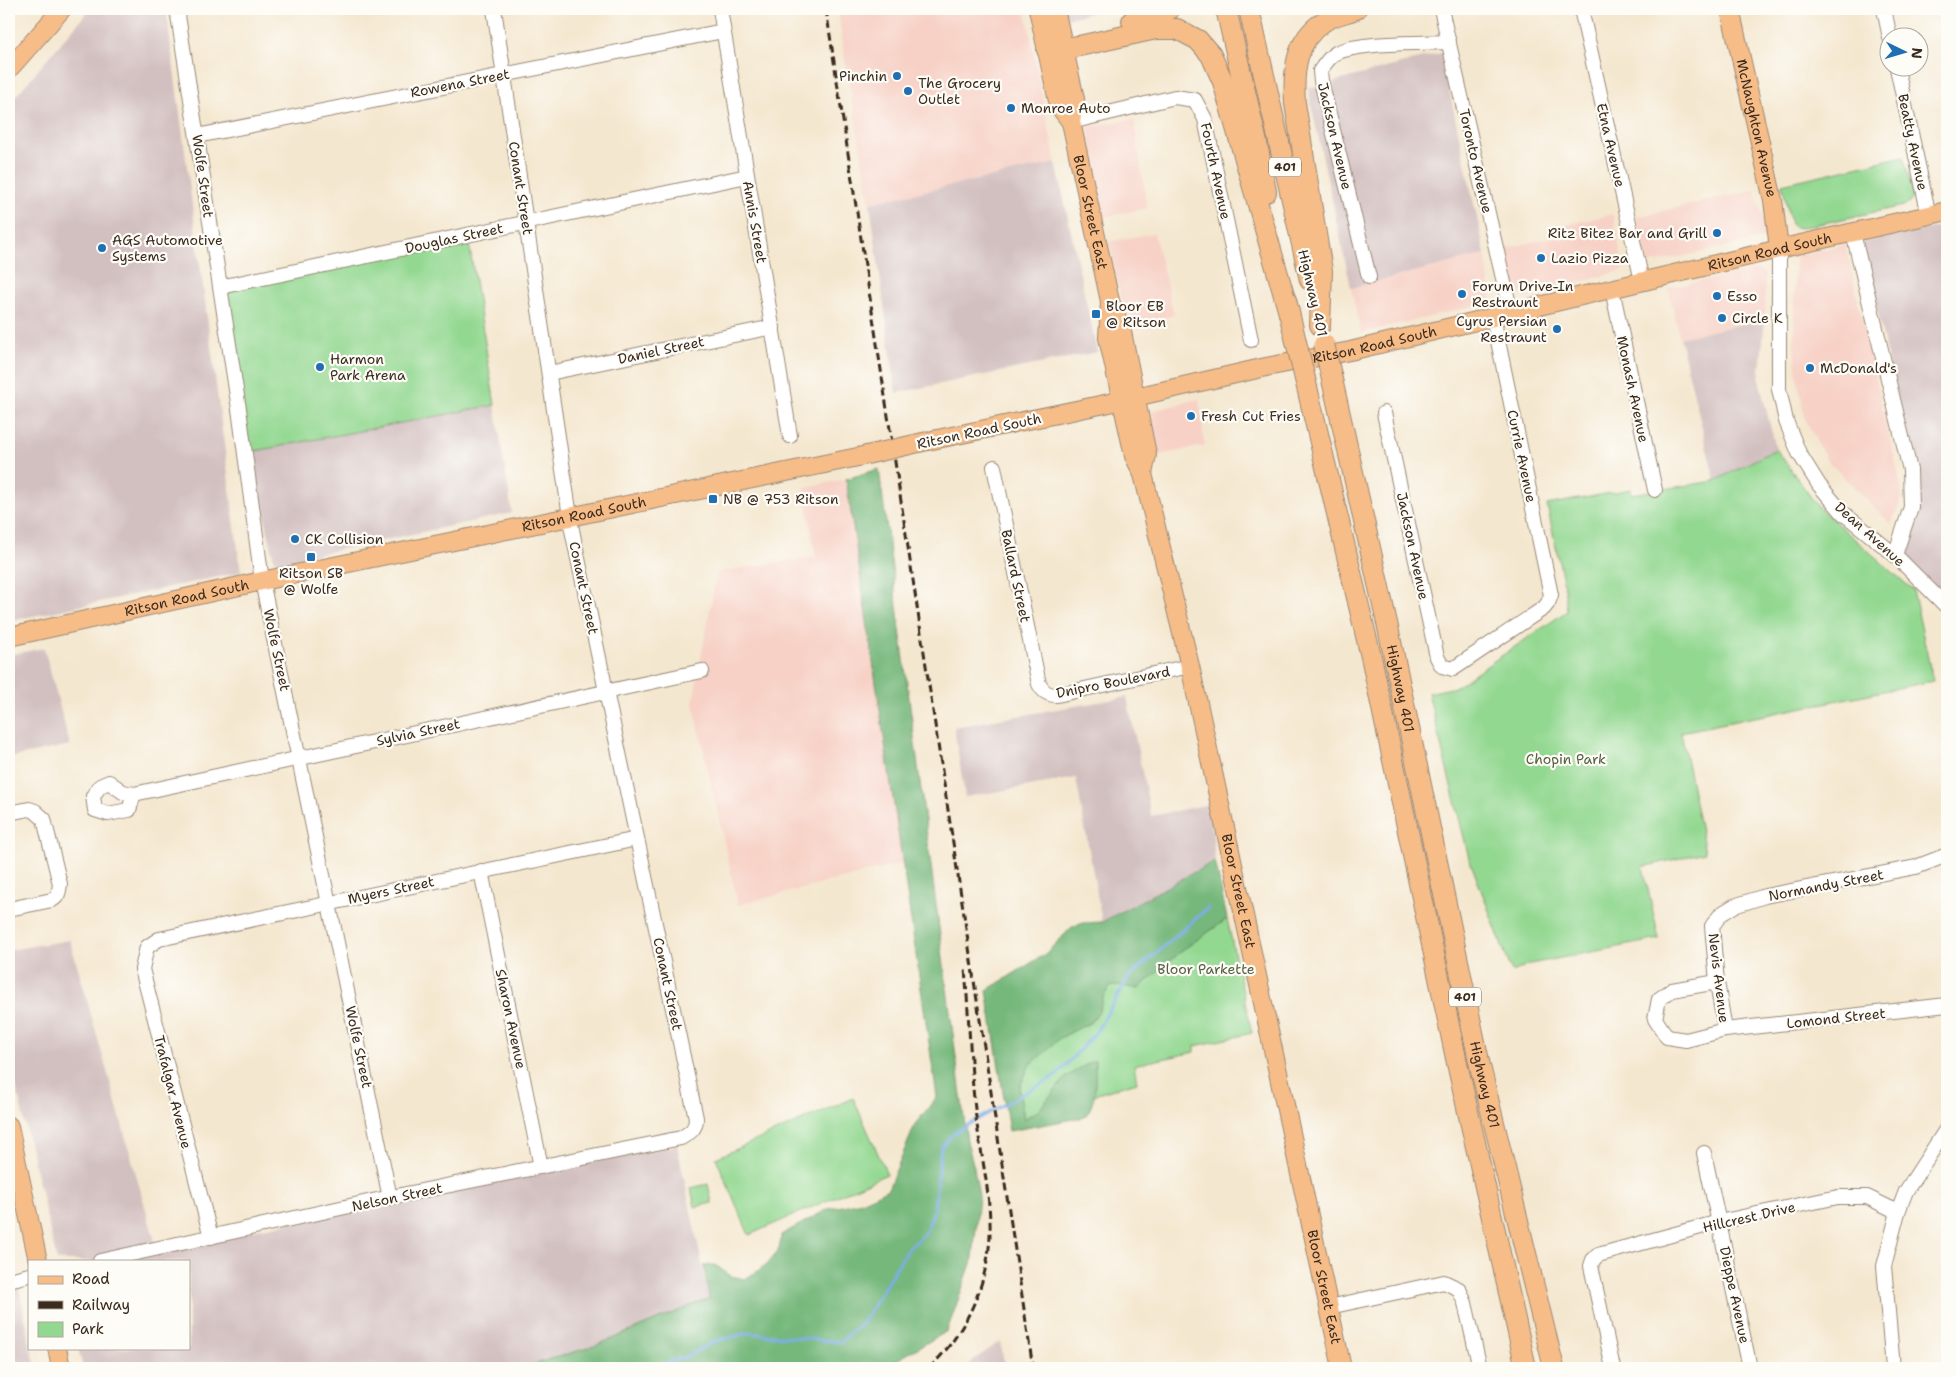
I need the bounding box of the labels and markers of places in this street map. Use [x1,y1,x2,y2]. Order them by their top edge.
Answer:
place label: Pinchin [839,67,887,85]
marker: Pinchin [891,70,903,82]
place label: The Grocery Outlet [918,74,1001,108]
marker: The Grocery Outlet [902,85,914,97]
place label: Monroe Auto [1021,99,1111,117]
marker: Monroe Auto [1005,102,1017,114]
place label: Ritz Bitez Bar and Grill [1548,224,1708,242]
marker: Ritz Bitez Bar and Grill [1711,227,1723,239]
place label: AGS Automotive Systems [112,231,223,265]
marker: AGS Automotive Systems [96,242,108,254]
place label: Lazio Pizza [1551,249,1629,267]
marker: Lazio Pizza [1535,252,1547,264]
place label: Forum Drive-In Restraunt [1472,277,1574,311]
place label: Esso [1727,287,1757,305]
marker: Forum Drive-In Restraunt [1456,288,1468,300]
marker: Esso [1711,290,1723,302]
place label: Bloor EB @ Ritson [1106,297,1167,331]
marker: Bloor EB @ Ritson [1090,308,1102,320]
place label: Circle K [1732,309,1783,327]
place label: Cyrus Persian Restraunt [1456,312,1547,346]
marker: Circle K [1716,312,1728,324]
marker: Cyrus Persian Restraunt [1551,323,1563,335]
place label: Harmon Park Arena [330,350,406,384]
place label: McDonald's [1820,359,1897,377]
marker: Harmon Park Arena [314,361,326,373]
marker: McDonald's [1804,362,1816,374]
place label: Fresh Cut Fries [1201,407,1301,425]
marker: Fresh Cut Fries [1185,410,1197,422]
place label: NB @ 753 Ritson [723,490,839,508]
marker: NB @ 753 Ritson [707,493,719,505]
place label: CK Collision [305,530,384,548]
marker: CK Collision [289,533,301,545]
marker: Ritson SB @ Wolfe [305,551,317,563]
place label: Ritson SB @ Wolfe [279,564,343,598]

